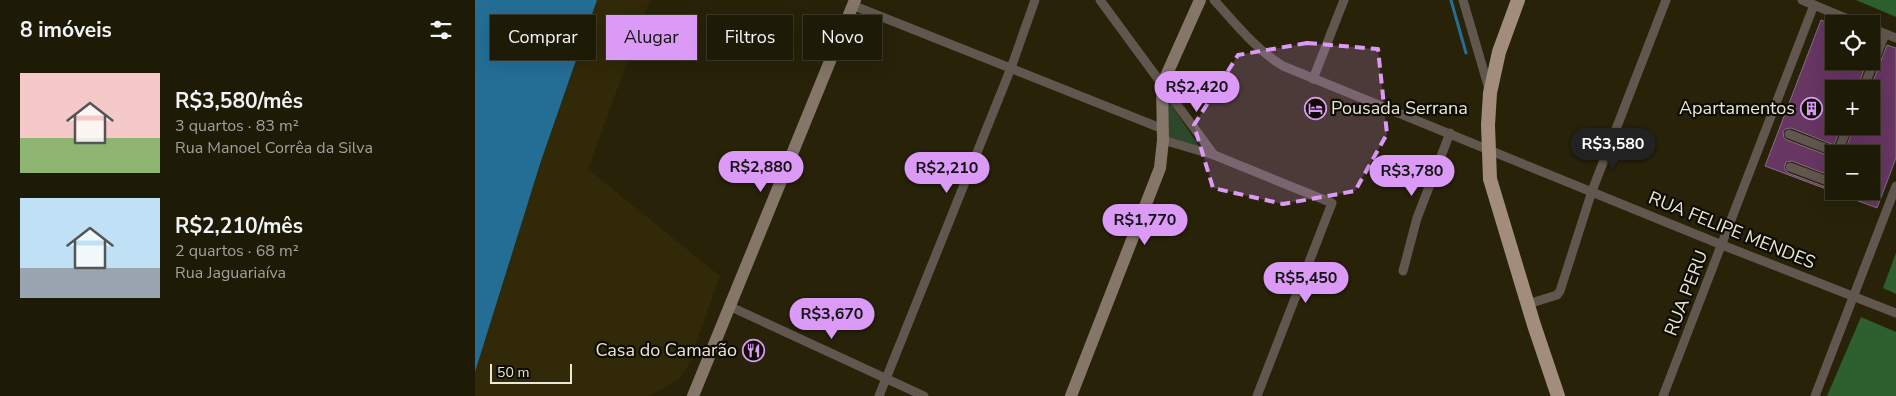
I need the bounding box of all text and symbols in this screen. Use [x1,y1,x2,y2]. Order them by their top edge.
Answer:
chip: Comprar [490,15,596,60]
chip: Alugar [606,15,697,60]
chip: Filtros [707,15,793,60]
chip: Novo [803,15,882,60]
map controls [1825,15,1880,200]
button: locate [1825,15,1880,70]
text: 8 imóveis [20,16,112,44]
icon: filters [427,16,455,44]
pin: R$2,420 [1151,70,1243,113]
text: R$2,420 [1166,76,1228,98]
button: + [1825,80,1880,135]
text: R$3,580/mês [175,87,303,115]
icon: home [60,93,120,153]
hotel icon: Pousada Serrana [1303,96,1327,120]
place label: Pousada Serrana [1331,96,1468,120]
place label: Apartamentos [1679,96,1795,120]
building icon: Apartamentos [1799,96,1823,120]
text: 3 quartos · 83 m² [175,115,299,137]
pin: R$3,580 [1567,128,1659,170]
text: R$3,580 [1582,133,1644,155]
text: Rua Manoel Corrêa da Silva [175,137,373,159]
button: − [1825,145,1880,200]
pin: R$2,880 [715,150,807,193]
pin: R$2,210 [901,152,993,194]
pin: R$3,780 [1366,154,1458,197]
text: R$2,880 [730,156,792,178]
text: R$2,210 [916,157,978,179]
text: R$3,780 [1381,160,1443,182]
street label: RUA FELIPE MENDES [1645,186,1819,274]
pin: R$1,770 [1099,204,1191,246]
text: R$1,770 [1114,209,1176,231]
text: R$2,210/mês [175,212,303,240]
icon: home [60,218,120,278]
text: 2 quartos · 68 m² [175,240,299,262]
street label: RUA PERU [1659,247,1713,339]
text: Rua Jaguariaíva [175,262,286,284]
pin: R$5,450 [1260,262,1352,304]
text: R$5,450 [1275,267,1337,289]
pin: R$3,670 [786,298,878,340]
text: R$3,670 [801,303,863,325]
place label: Casa do Camarão [595,338,737,362]
restaurant icon: Casa do Camarão [741,338,765,362]
scale bar [490,361,573,384]
text: 50 m [497,363,529,382]

